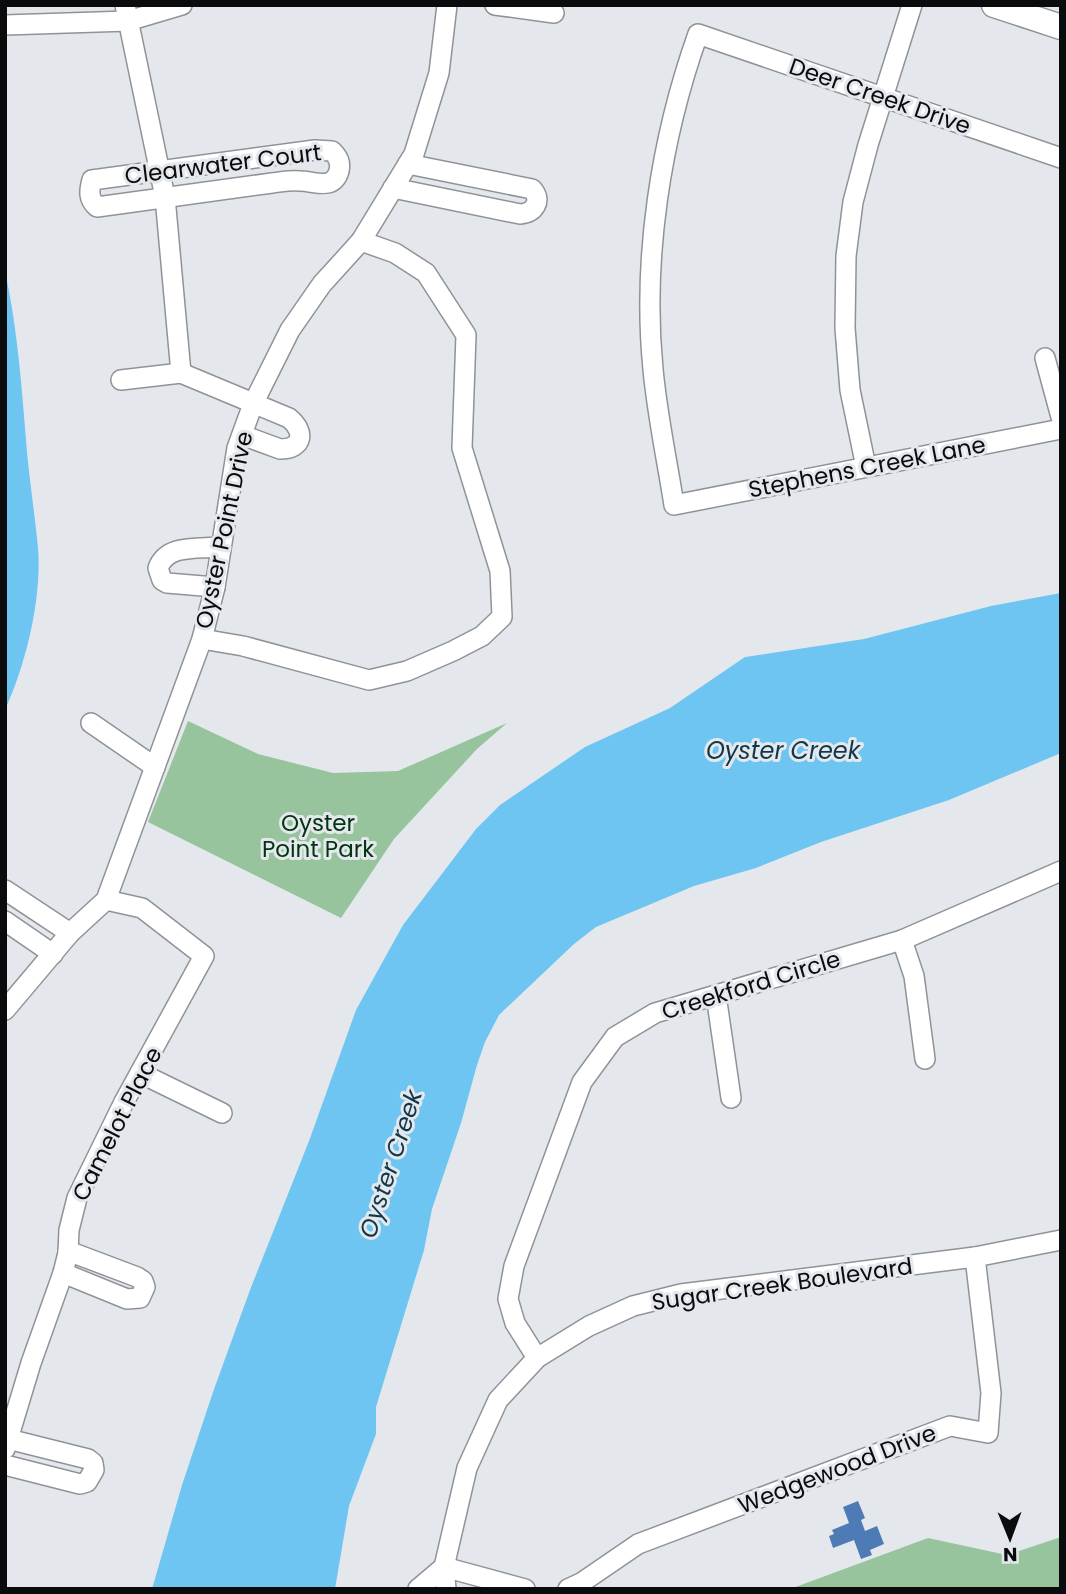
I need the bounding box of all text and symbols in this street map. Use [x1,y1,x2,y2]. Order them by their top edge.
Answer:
street label: Deer Creek Drive [785,50,975,142]
street label: Clearwater Court [123,136,323,192]
street label: Oyster Point Drive [187,428,261,632]
street label: Stephens Creek Lane [746,428,988,506]
water label: Oyster Creek [706,734,862,767]
park label: Oyster Point Park [262,807,374,865]
street label: Creekford Circle [658,943,844,1027]
street label: Camelot Place [64,1041,170,1207]
water label: Oyster Creek [351,1084,431,1242]
street label: Sugar Creek Boulevard [650,1250,914,1318]
street label: Wedgewood Drive [733,1416,941,1522]
north arrow [975,1503,1045,1573]
text: N [1003,1541,1018,1568]

